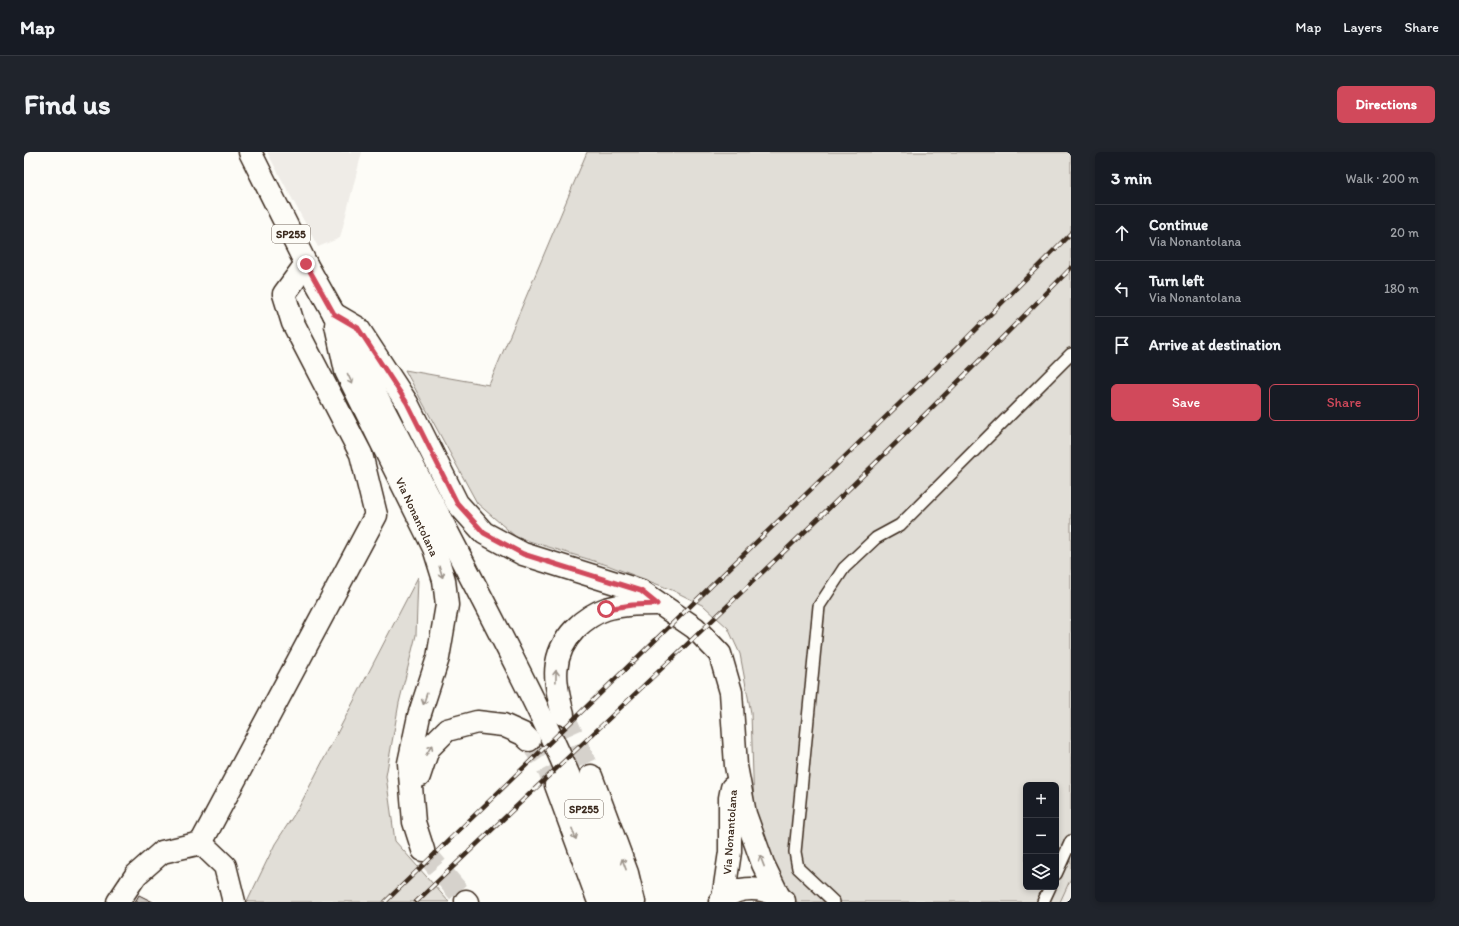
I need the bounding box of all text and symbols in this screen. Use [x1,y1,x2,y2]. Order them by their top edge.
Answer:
text: Map [20,16,55,39]
text: Map [1296,19,1321,36]
text: Layers [1343,19,1382,36]
text: Share [1404,19,1439,36]
button: Directions [1337,86,1435,123]
text: Find us [24,87,111,121]
text: 3 min [1111,168,1152,188]
text: Walk · 200 m [1346,171,1419,186]
text: Continue [1149,216,1208,234]
icon: ahead [1111,222,1133,244]
road number: SP255 [272,225,310,243]
text: 20 m [1390,225,1419,240]
text: Via Nonantolana [1149,234,1241,249]
route end [297,255,315,273]
text: Turn left [1149,272,1204,290]
icon: left [1111,278,1133,300]
text: 180 m [1384,281,1419,296]
text: Via Nonantolana [1149,290,1241,305]
icon: arrive [1111,334,1133,356]
text: Arrive at destination [1149,336,1281,354]
one-way arrow [347,372,354,384]
button: Save [1111,384,1261,421]
button: Share [1269,384,1419,421]
street label: Via Nonantolana [393,475,442,559]
one-way arrow [438,565,445,578]
route start [597,600,615,618]
one-way arrow [552,670,560,683]
one-way arrow [421,692,428,705]
one-way arrow [425,744,433,756]
map controls [1023,782,1059,890]
button: + [1023,782,1059,818]
street label: Via Nonantolana [720,788,740,875]
road number: SP255 [565,800,603,818]
button: − [1023,818,1059,854]
one-way arrow [571,828,579,840]
button: layers [1023,854,1059,890]
one-way arrow [758,856,766,868]
one-way arrow [619,859,627,871]

